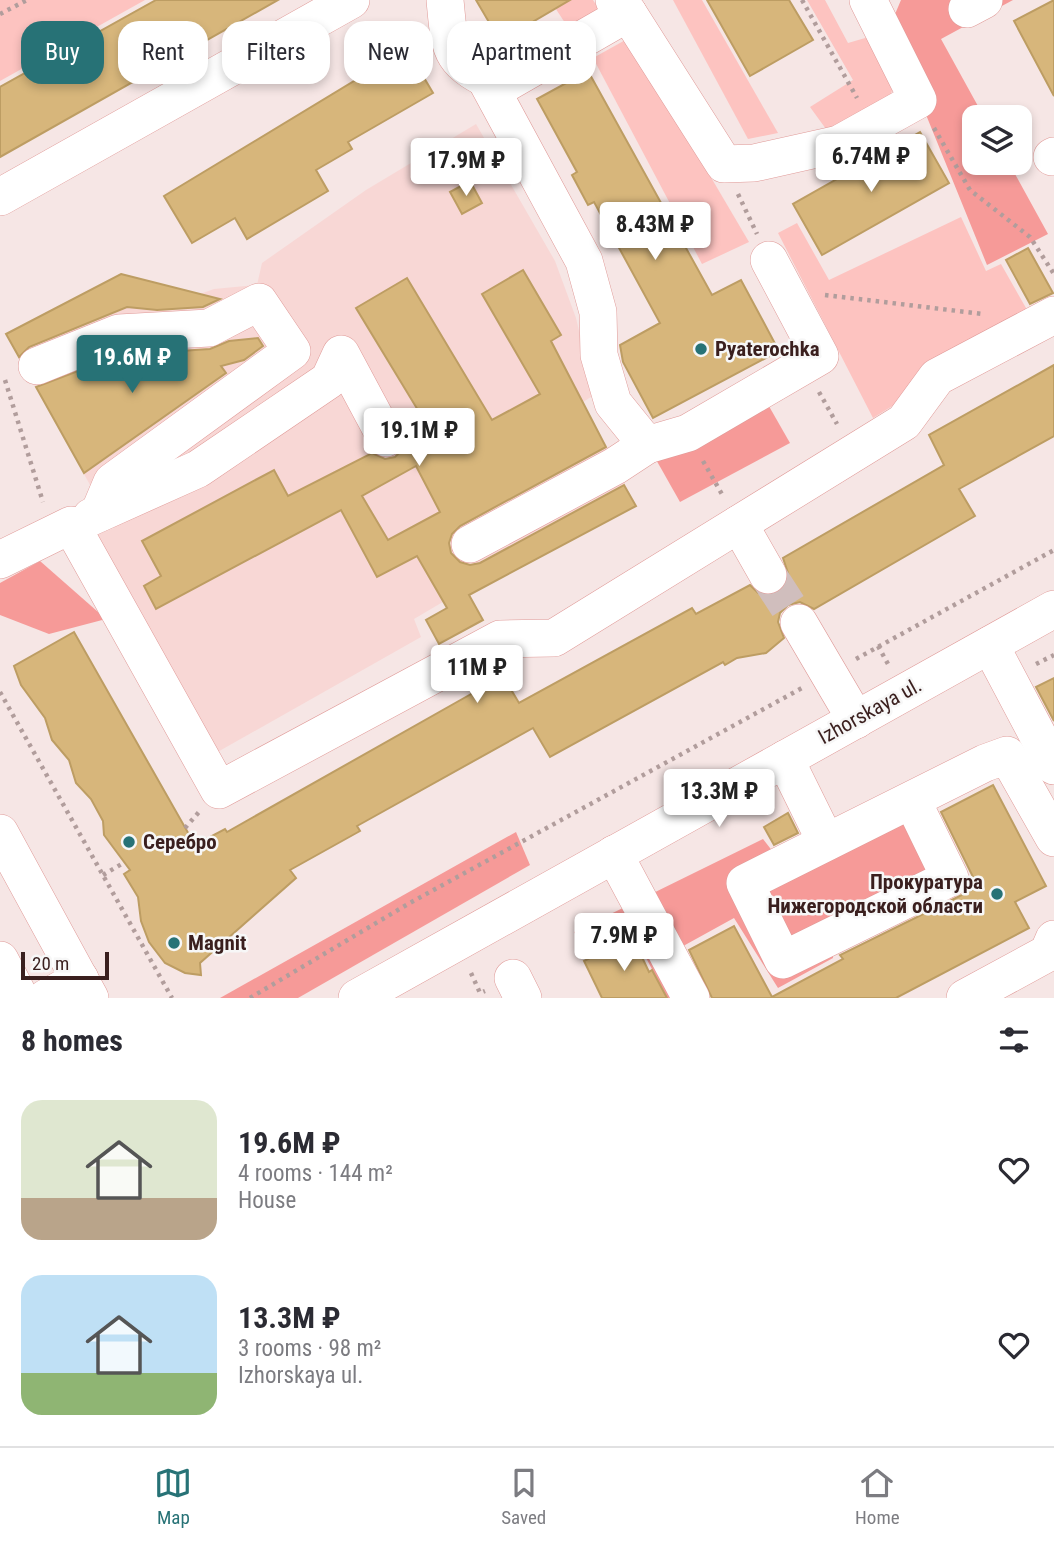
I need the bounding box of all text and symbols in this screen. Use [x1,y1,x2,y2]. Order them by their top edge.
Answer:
chip: Buy [21,21,104,84]
chip: Rent [118,21,208,84]
chip: Filters [222,21,330,84]
chip: New [344,21,433,84]
chip: Apartment [447,21,596,84]
map controls [962,105,1032,175]
button: layers [962,105,1032,175]
pin: 6.74M ₽ [806,134,936,194]
pin: 17.9M ₽ [401,138,531,198]
text: 6.74M ₽ [832,143,910,170]
text: 17.9M ₽ [427,147,505,174]
pin: 8.43M ₽ [590,202,720,262]
text: 8.43M ₽ [616,211,694,238]
pin: 19.6M ₽ [67,336,197,395]
place label: Pyaterochka [715,337,820,361]
marker: Pyaterochka [693,341,709,357]
text: 19.6M ₽ [93,344,171,371]
pin: 19.1M ₽ [354,408,484,468]
text: 19.1M ₽ [380,417,458,444]
pin: 11M ₽ [428,646,526,705]
text: 11M ₽ [447,654,507,681]
street label: Izhorskaya ul. [814,673,926,749]
pin: 13.3M ₽ [654,770,784,829]
text: 13.3M ₽ [680,778,758,805]
place label: Серебро [143,830,217,854]
marker: Серебро [121,834,137,850]
place label: Прокуратура Нижегородской области [767,870,983,918]
marker: Прокуратура Нижегородской области [989,886,1005,902]
pin: 7.9M ₽ [567,914,681,973]
text: 7.9M ₽ [590,922,658,949]
place label: Magnit [188,931,246,955]
marker: Magnit [166,935,182,951]
scale bar [21,949,108,981]
text: 20 m [32,952,69,975]
icon: filters [995,1021,1033,1059]
text: 8 homes [21,1023,123,1058]
text: 19.6M ₽ [238,1125,341,1160]
icon: home [77,1128,161,1212]
icon: heart [995,1151,1033,1189]
text: 4 rooms · 144 m² [238,1160,393,1187]
text: House [238,1187,296,1214]
text: 13.3M ₽ [238,1300,341,1335]
icon: home [77,1303,161,1387]
icon: heart [995,1326,1033,1364]
text: 3 rooms · 98 m² [238,1335,381,1362]
text: Izhorskaya ul. [238,1362,363,1389]
tab: Map [154,1464,192,1529]
tab: Saved [501,1464,546,1529]
tab: Home [855,1464,900,1529]

